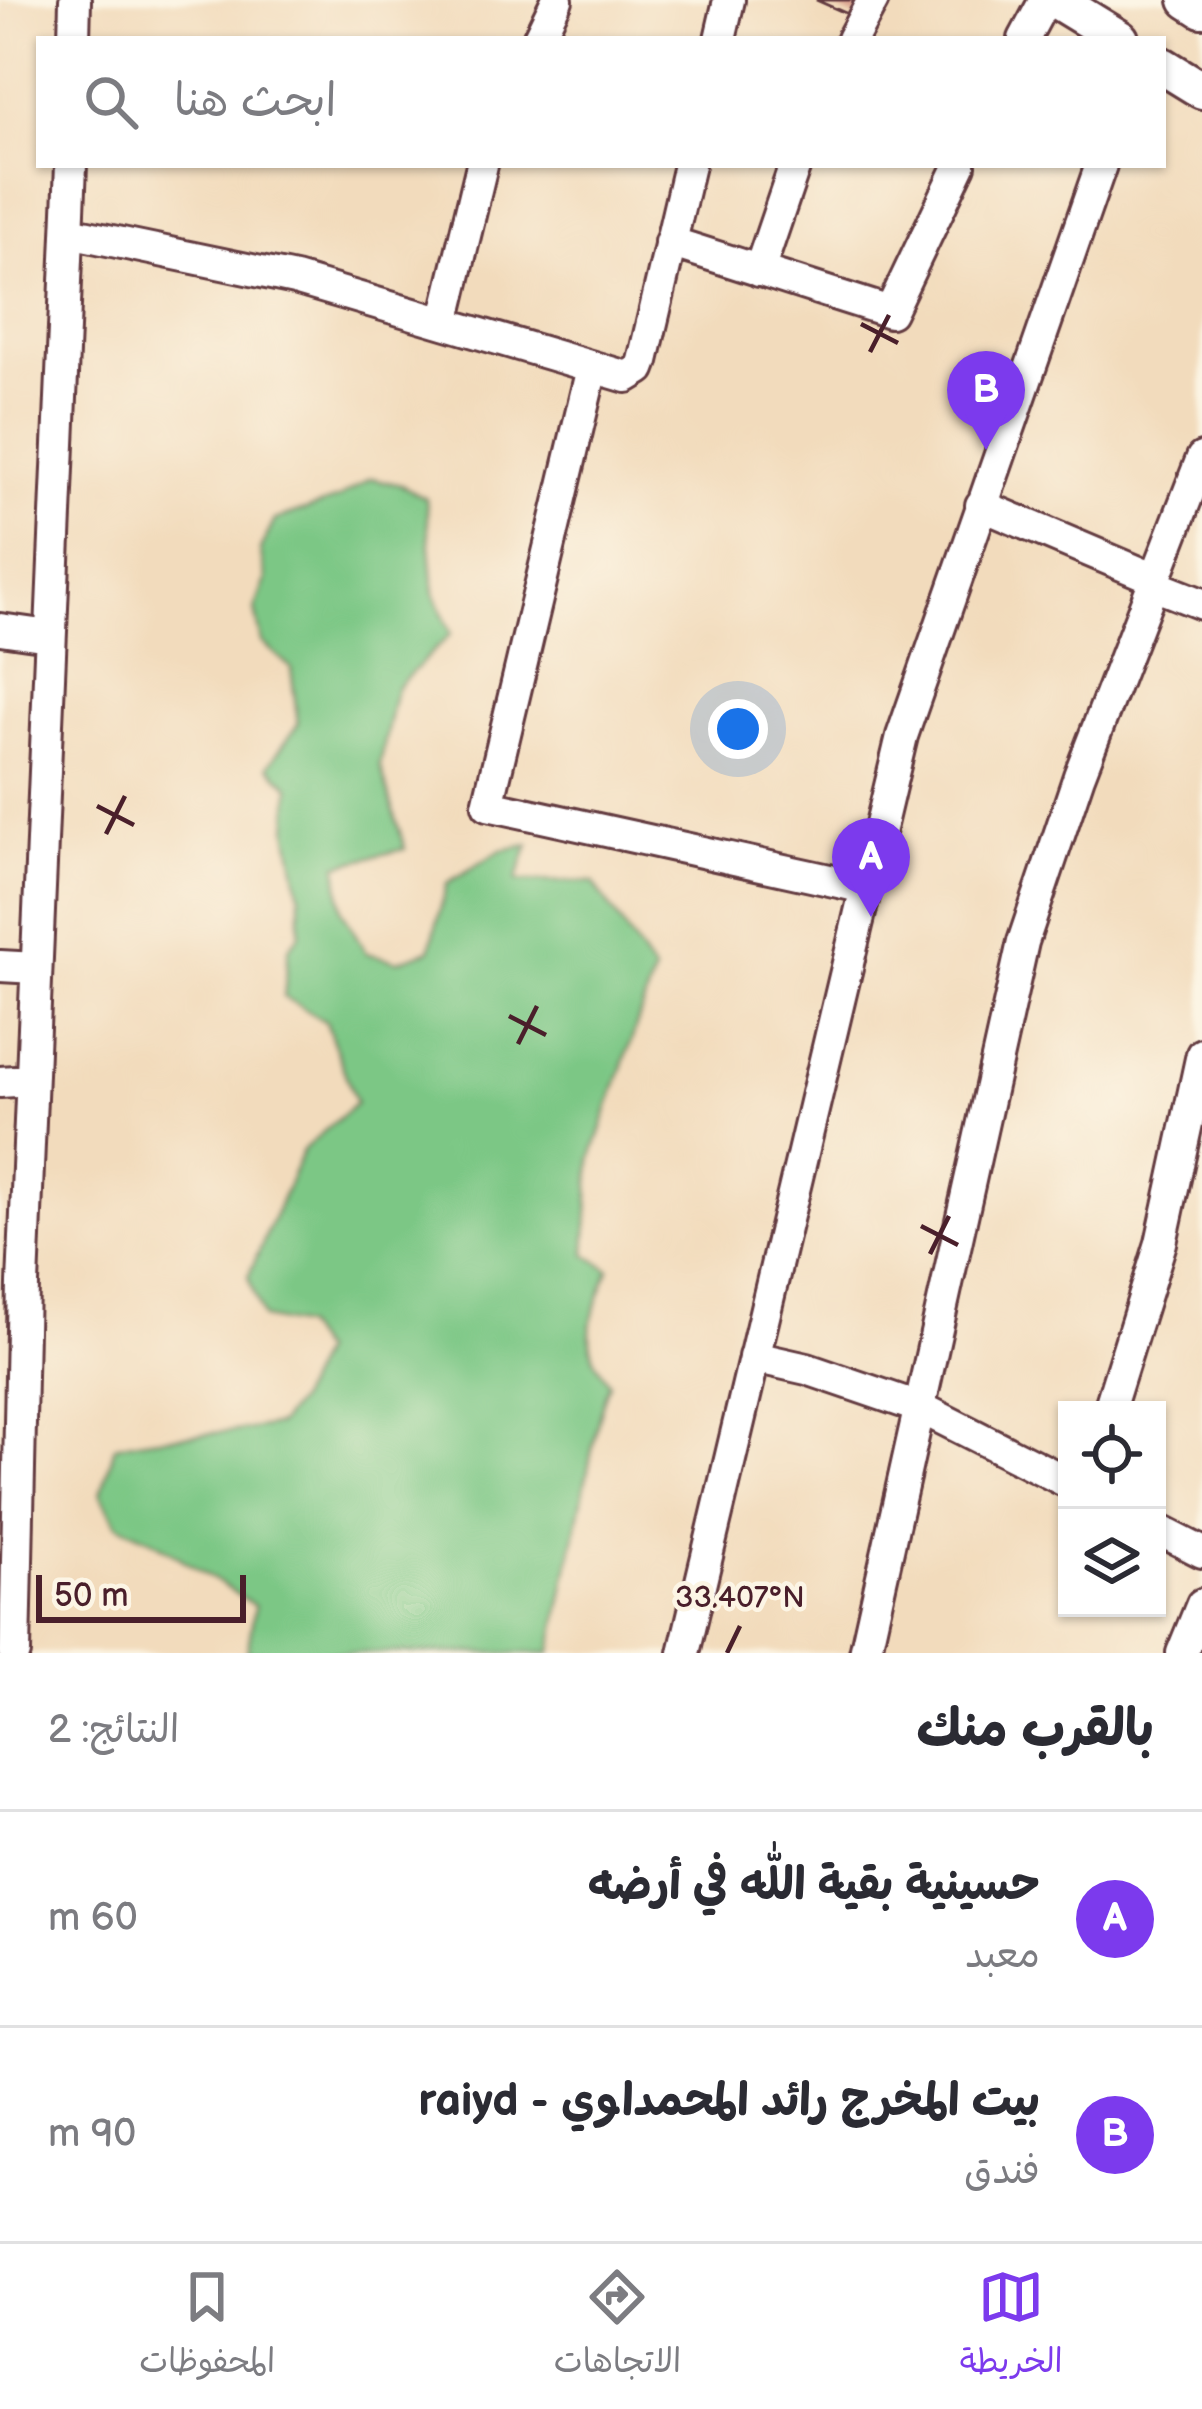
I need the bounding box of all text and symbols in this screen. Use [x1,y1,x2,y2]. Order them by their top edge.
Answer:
search box [36,36,1166,168]
icon: search [78,69,144,135]
text: ابحث هنا [174,74,337,129]
pin: B [947,351,1025,450]
your location [708,699,768,759]
pin: A [832,818,910,917]
map controls [1058,1401,1166,1617]
button: locate [1058,1401,1166,1509]
button: layers [1058,1509,1166,1617]
scale bar [36,1569,246,1622]
text: 50 m [54,1576,129,1616]
text: 33.407°N [675,1580,805,1616]
text: بالقرب منك [917,1699,1154,1760]
text: النتائج: 2 [48,1707,179,1754]
text: حسينية بقية اللّٰه في أرضه [588,1858,1040,1913]
text: 60 m [48,1895,138,1942]
text: A [1103,1895,1127,1942]
text: معبد [965,1932,1040,1979]
text: بيت المخرج رائد المحمداوي - raiyd [418,2074,1040,2129]
text: 90 m [48,2111,136,2158]
text: B [1101,2111,1129,2158]
text: فندق [964,2148,1040,2195]
tab: المحفوظات [139,2264,275,2390]
tab: الاتجاهات [554,2264,681,2390]
tab: الخريطة [960,2264,1063,2390]

